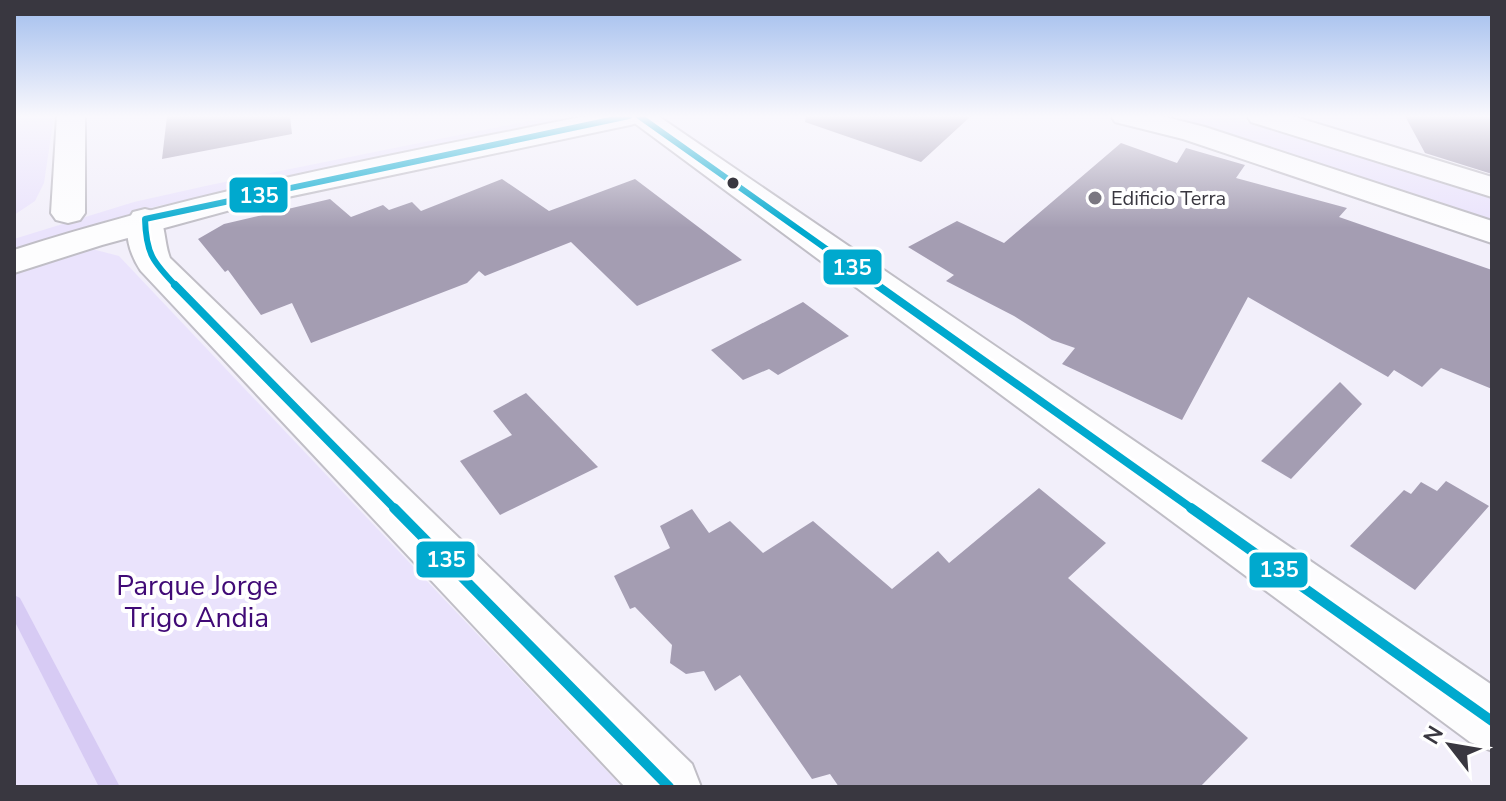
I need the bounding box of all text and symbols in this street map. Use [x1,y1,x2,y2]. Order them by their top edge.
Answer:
unlabelled marker [725,175,741,191]
line badge: 135 [228,176,289,214]
text: 135 [239,181,279,211]
place label: Edificio Terra [1111,185,1226,212]
marker: Edificio Terra [1086,189,1104,207]
line badge: 135 [822,248,883,286]
text: 135 [832,253,872,283]
line badge: 135 [415,540,476,579]
text: 135 [426,545,466,575]
line badge: 135 [1248,551,1309,589]
text: 135 [1259,555,1299,585]
park label: Parque Jorge Trigo Andia [116,567,278,637]
north arrow [1410,705,1490,785]
text: N [1417,720,1451,750]

